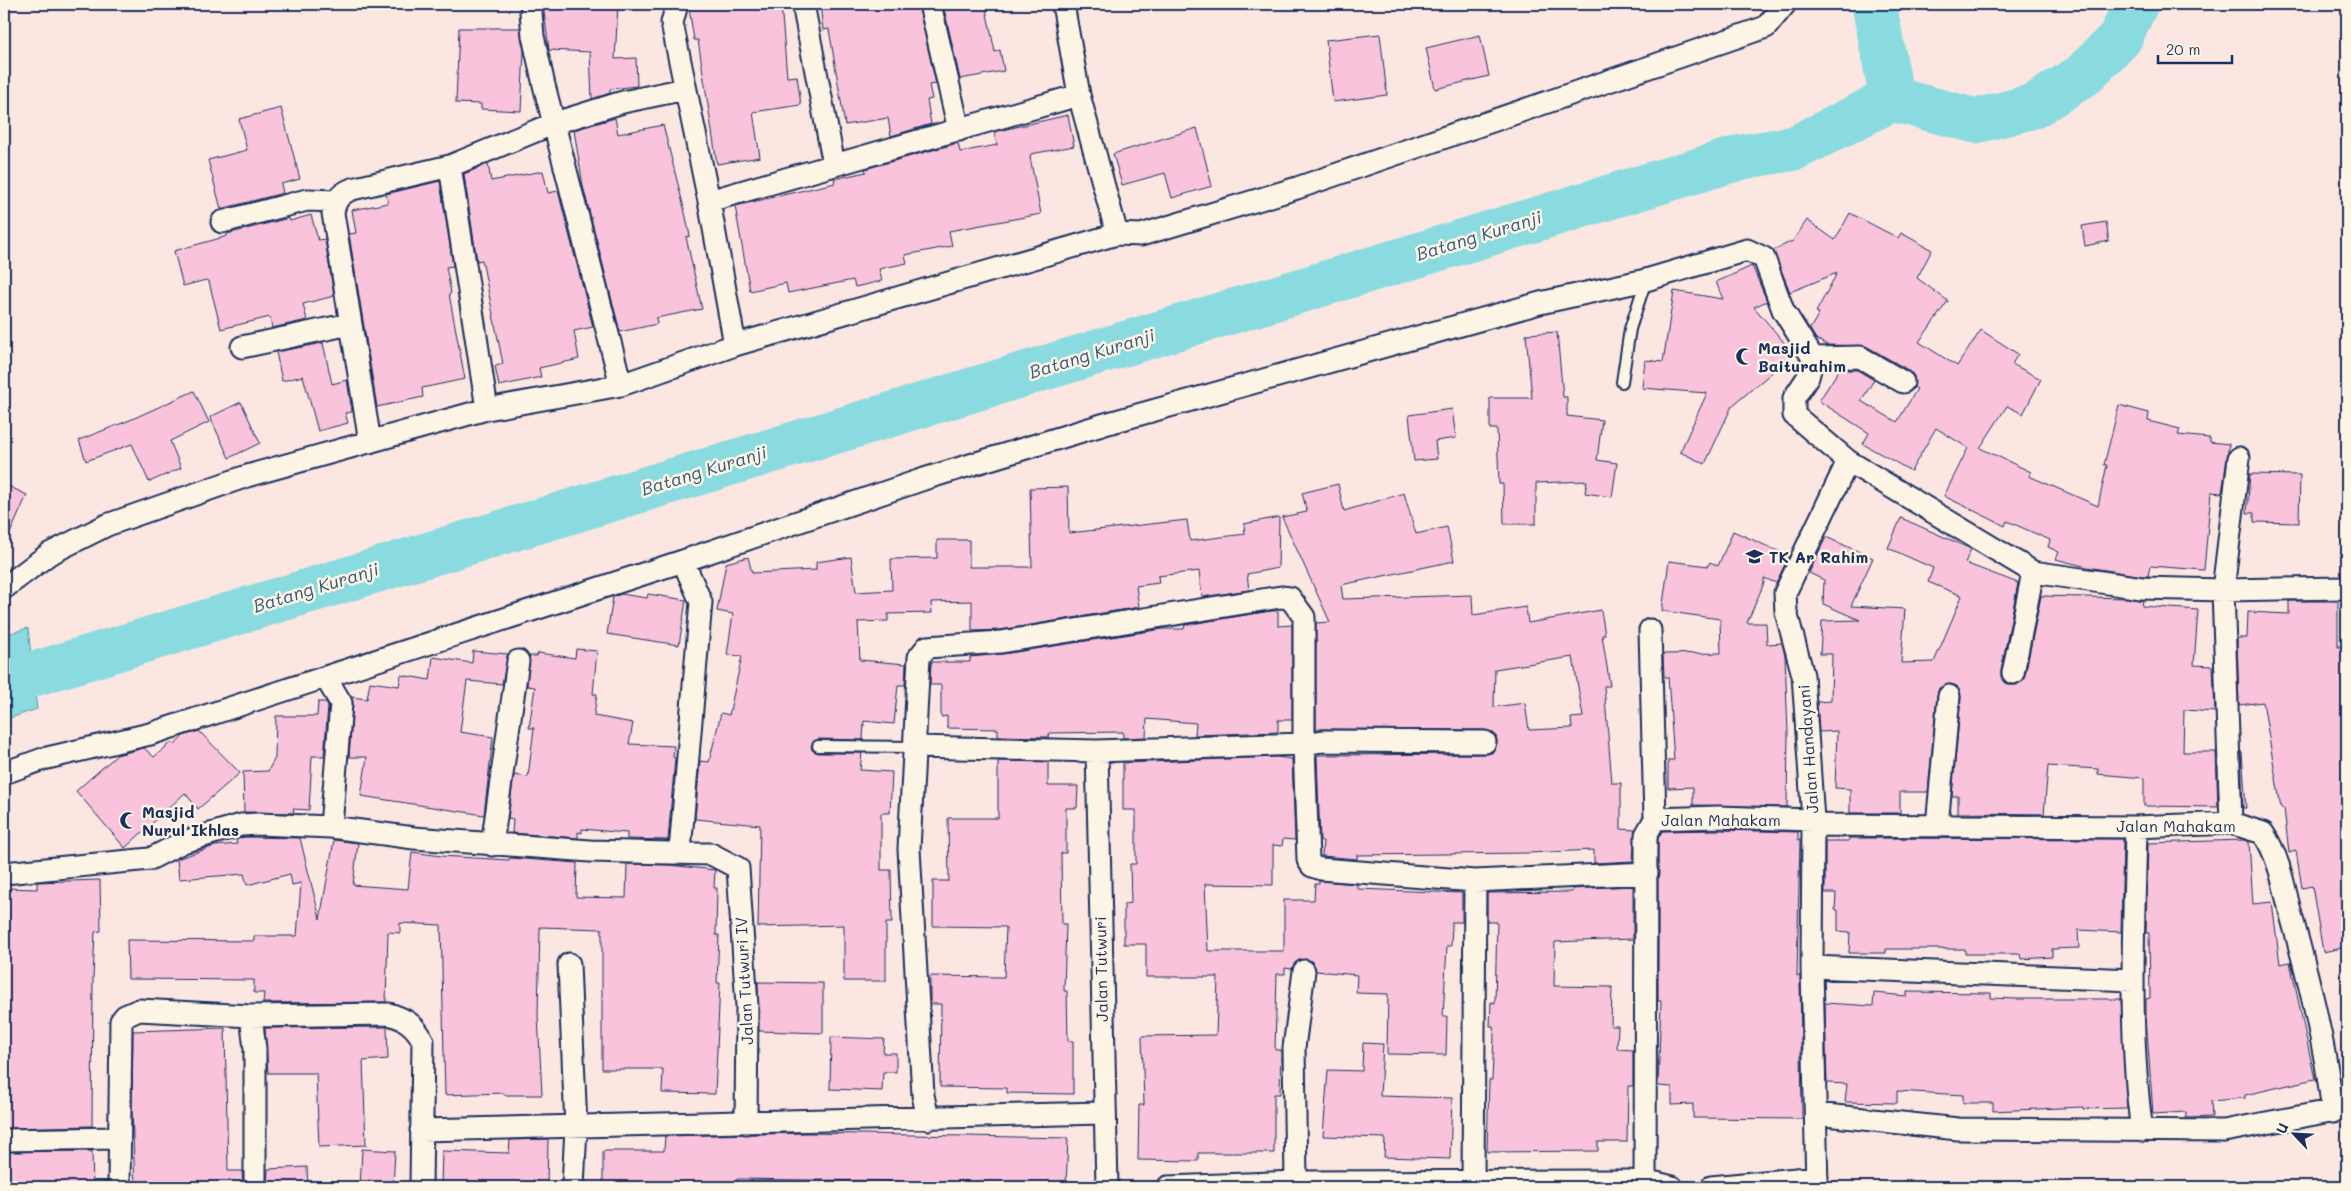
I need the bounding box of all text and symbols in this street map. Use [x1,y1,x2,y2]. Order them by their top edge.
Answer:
scale bar [2158,32,2232,64]
text: 20 m [2166,39,2200,59]
water label: Batang Kuranji [1413,204,1545,266]
water label: Batang Kuranji [1026,322,1158,384]
place label: Masjid Baiturahim [1758,337,1846,376]
mosque icon: Masjid Baiturahim [1734,347,1754,367]
water label: Batang Kuranji [638,439,770,501]
place label: TK Ar Rahim [1769,546,1868,567]
school or university icon: TK Ar Rahim [1745,547,1765,567]
water label: Batang Kuranji [250,556,382,618]
street label: Jalan Handayani [1793,684,1822,814]
place label: Masjid Nurul Ikhlas [142,801,239,840]
street label: Jalan Mahakam [1661,809,1781,830]
mosque icon: Masjid Nurul Ikhlas [118,811,138,831]
street label: Jalan Mahakam [2116,815,2236,836]
street label: Jalan Tutwuri [1089,916,1112,1022]
street label: Jalan Tutwuri IV [730,917,757,1045]
north arrow [2268,1108,2318,1158]
text: U [2271,1120,2292,1137]

